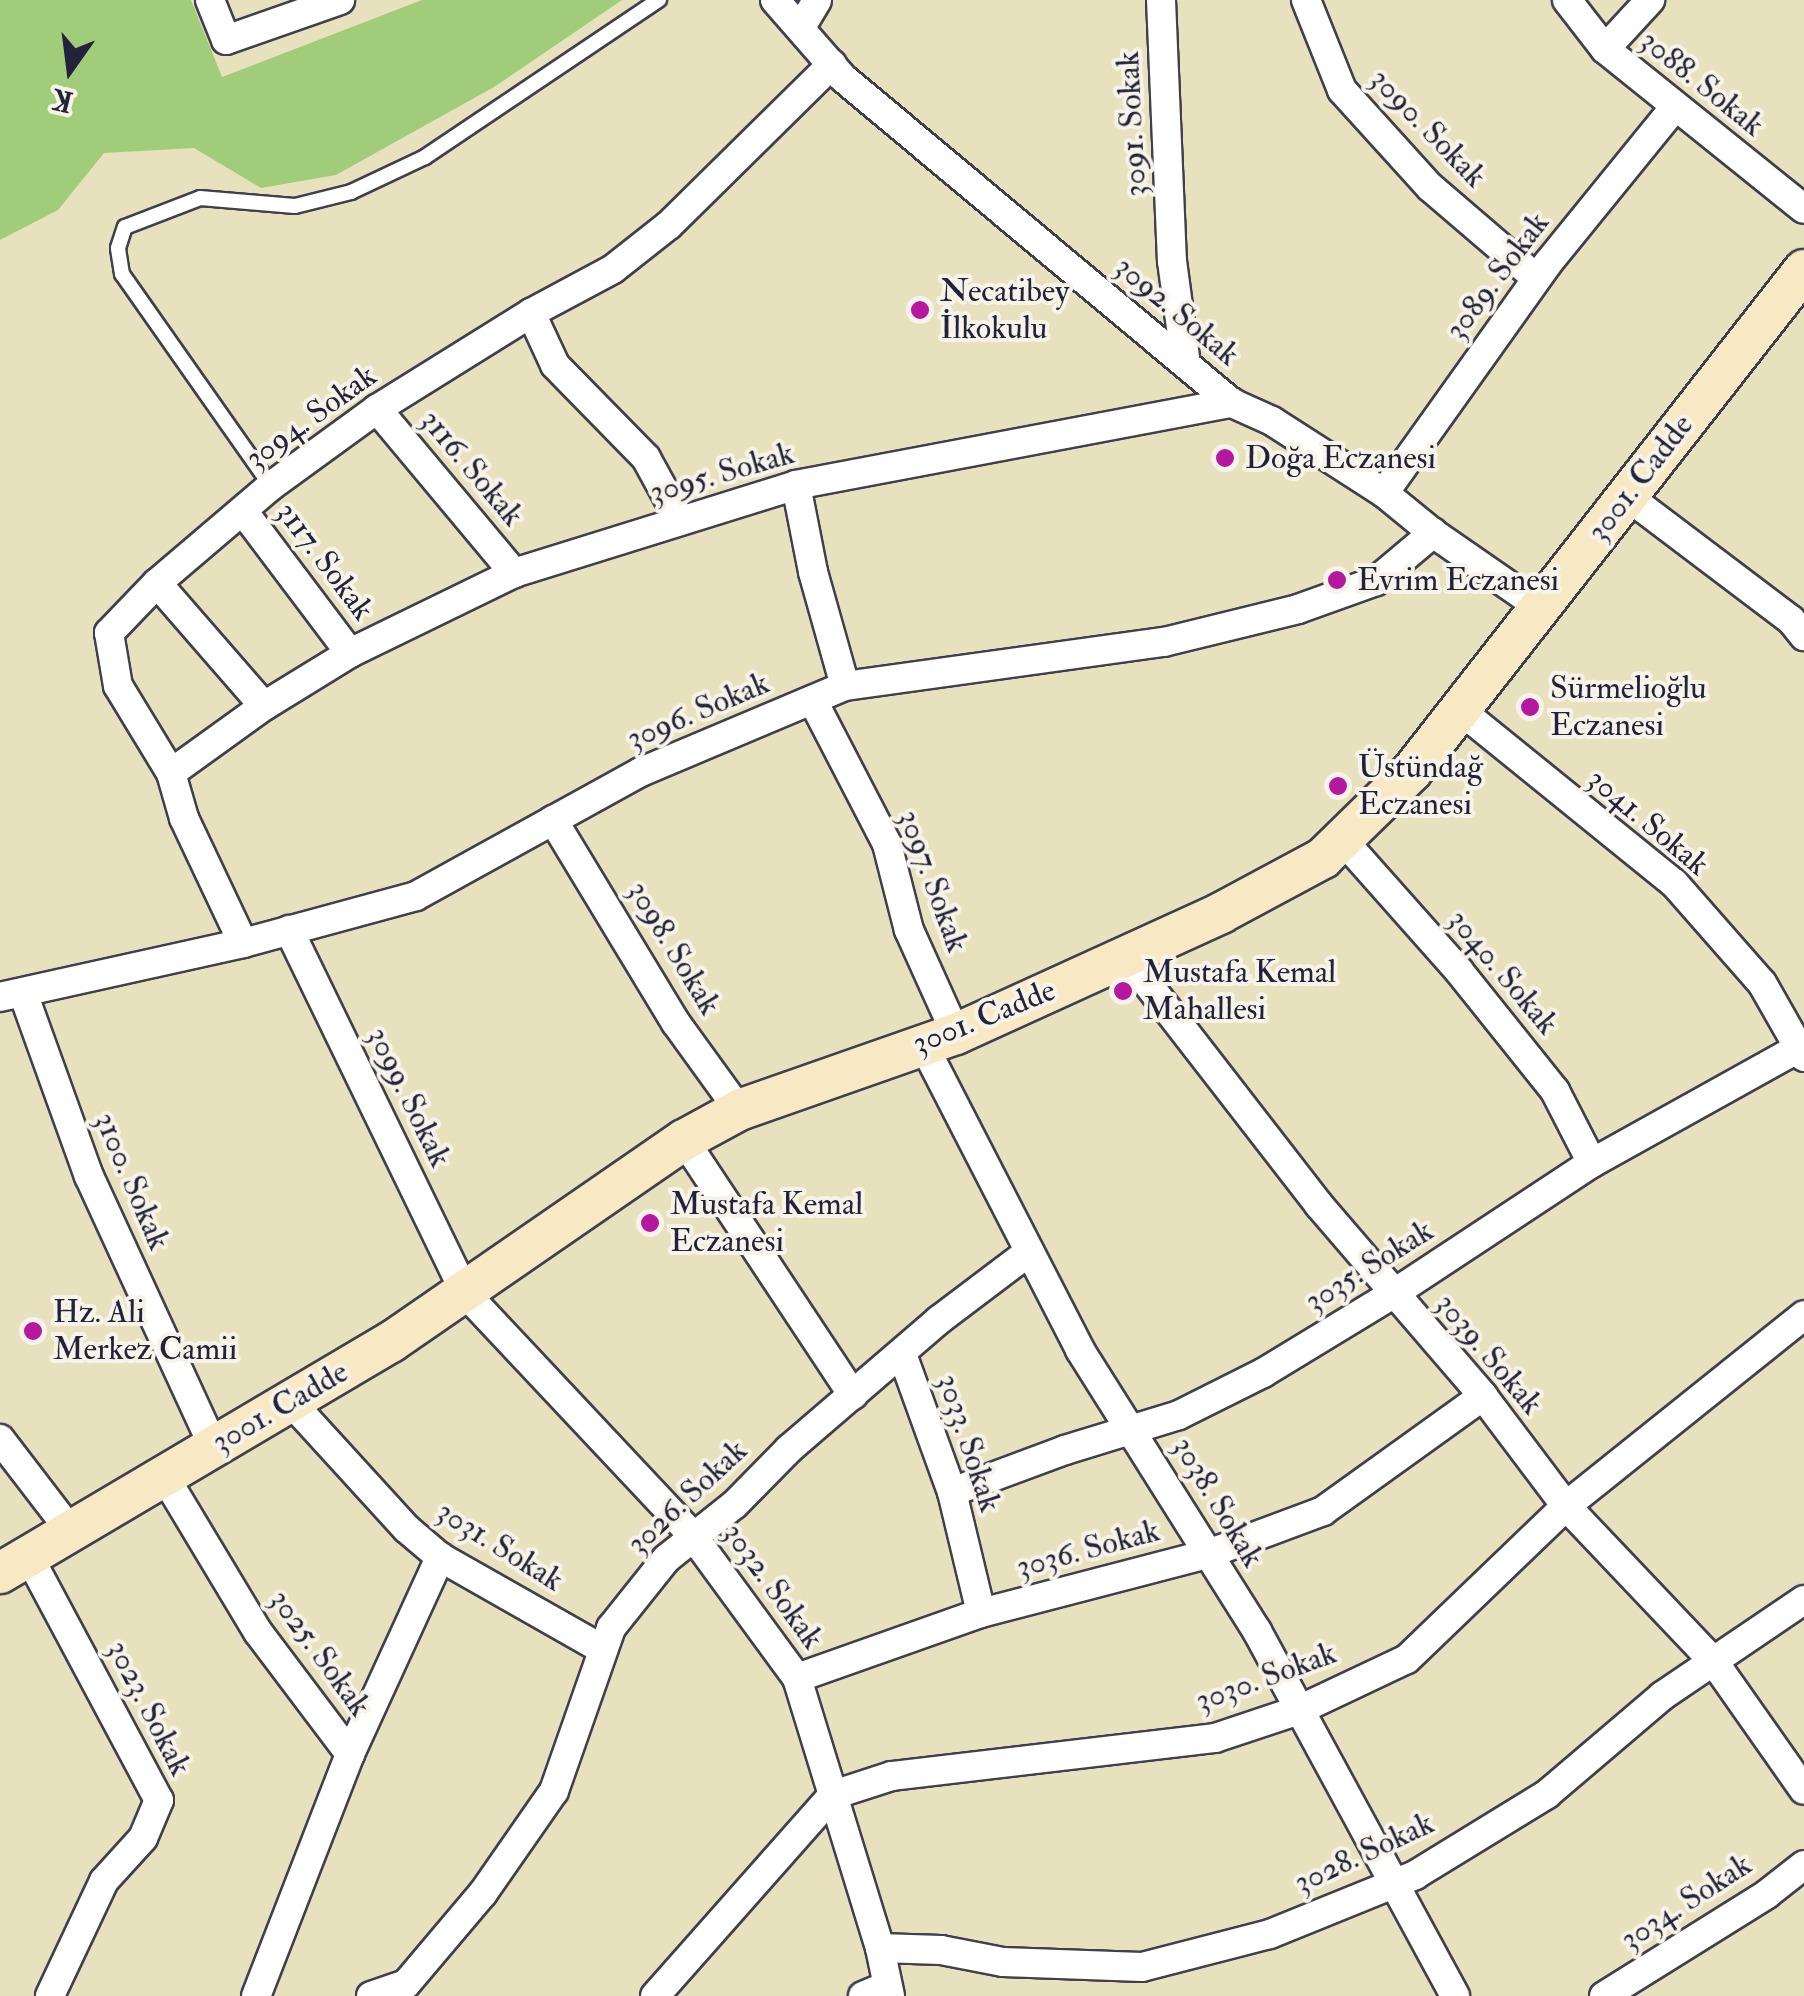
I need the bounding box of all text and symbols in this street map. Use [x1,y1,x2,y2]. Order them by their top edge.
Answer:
north arrow [20,20,120,120]
street label: 3088. Sokak [1632,21,1772,145]
street label: 3091. Sokak [1109,50,1155,198]
street label: 3090. Sokak [1362,60,1494,196]
text: K [49,80,76,119]
street label: 3089. Sokak [1437,205,1557,347]
street label: 3092. Sokak [1107,248,1247,374]
place label: Necatibey İlkokulu [940,273,1069,348]
marker: Necatibey İlkokulu [909,299,931,321]
street label: 3094. Sokak [238,357,384,477]
street label: 3116. Sokak [412,402,532,534]
street label: 3001. Cadde [1579,407,1701,549]
street label: 3095. Sokak [646,434,798,512]
place label: Doğa Eczanesi [1245,439,1436,477]
marker: Doğa Eczanesi [1214,447,1236,469]
street label: 3117. Sokak [268,494,382,628]
place label: Evrim Eczanesi [1357,561,1559,599]
marker: Evrim Eczanesi [1326,569,1348,591]
street label: 3096. Sokak [621,664,775,758]
place label: Sürmelioğlu Eczanesi [1550,670,1707,745]
marker: Sürmelioğlu Eczanesi [1519,696,1541,718]
place label: Üstündağ Eczanesi [1358,749,1483,824]
street label: 3041. Sokak [1579,760,1717,884]
marker: Üstündağ Eczanesi [1327,775,1349,797]
street label: 3097. Sokak [890,805,976,957]
street label: 3098. Sokak [619,874,729,1022]
street label: 3040. Sokak [1440,902,1566,1042]
place label: Mustafa Kemal Mahallesi [1143,954,1336,1029]
street label: 3001. Cadde [907,971,1061,1063]
marker: Mustafa Kemal Mahallesi [1112,980,1134,1002]
street label: 3099. Sokak [359,1021,459,1173]
street label: 3100. Sokak [86,1106,178,1256]
place label: Mustafa Kemal Eczanesi [670,1186,863,1261]
marker: Mustafa Kemal Eczanesi [639,1212,661,1234]
street label: 3035. Sokak [1298,1212,1440,1320]
street label: 3039. Sokak [1427,1285,1551,1423]
place label: Hz. Ali Merkez Camii [53,1294,237,1369]
marker: Hz. Ali Merkez Camii [22,1320,44,1342]
street label: 3001. Cadde [205,1353,355,1461]
street label: 3033. Sokak [929,1369,1009,1517]
street label: 3038. Sokak [1164,1430,1272,1574]
street label: 3026. Sokak [619,1432,755,1562]
street label: 3031. Sokak [430,1492,570,1600]
street label: 3036. Sokak [1012,1511,1164,1587]
street label: 3032. Sokak [714,1515,832,1657]
street label: 3025. Sokak [261,1582,379,1724]
street label: 3023. Sokak [99,1634,199,1782]
street label: 3030. Sokak [1190,1634,1342,1720]
street label: 3028. Sokak [1288,1804,1440,1902]
street label: 3034. Sokak [1613,1846,1759,1958]

